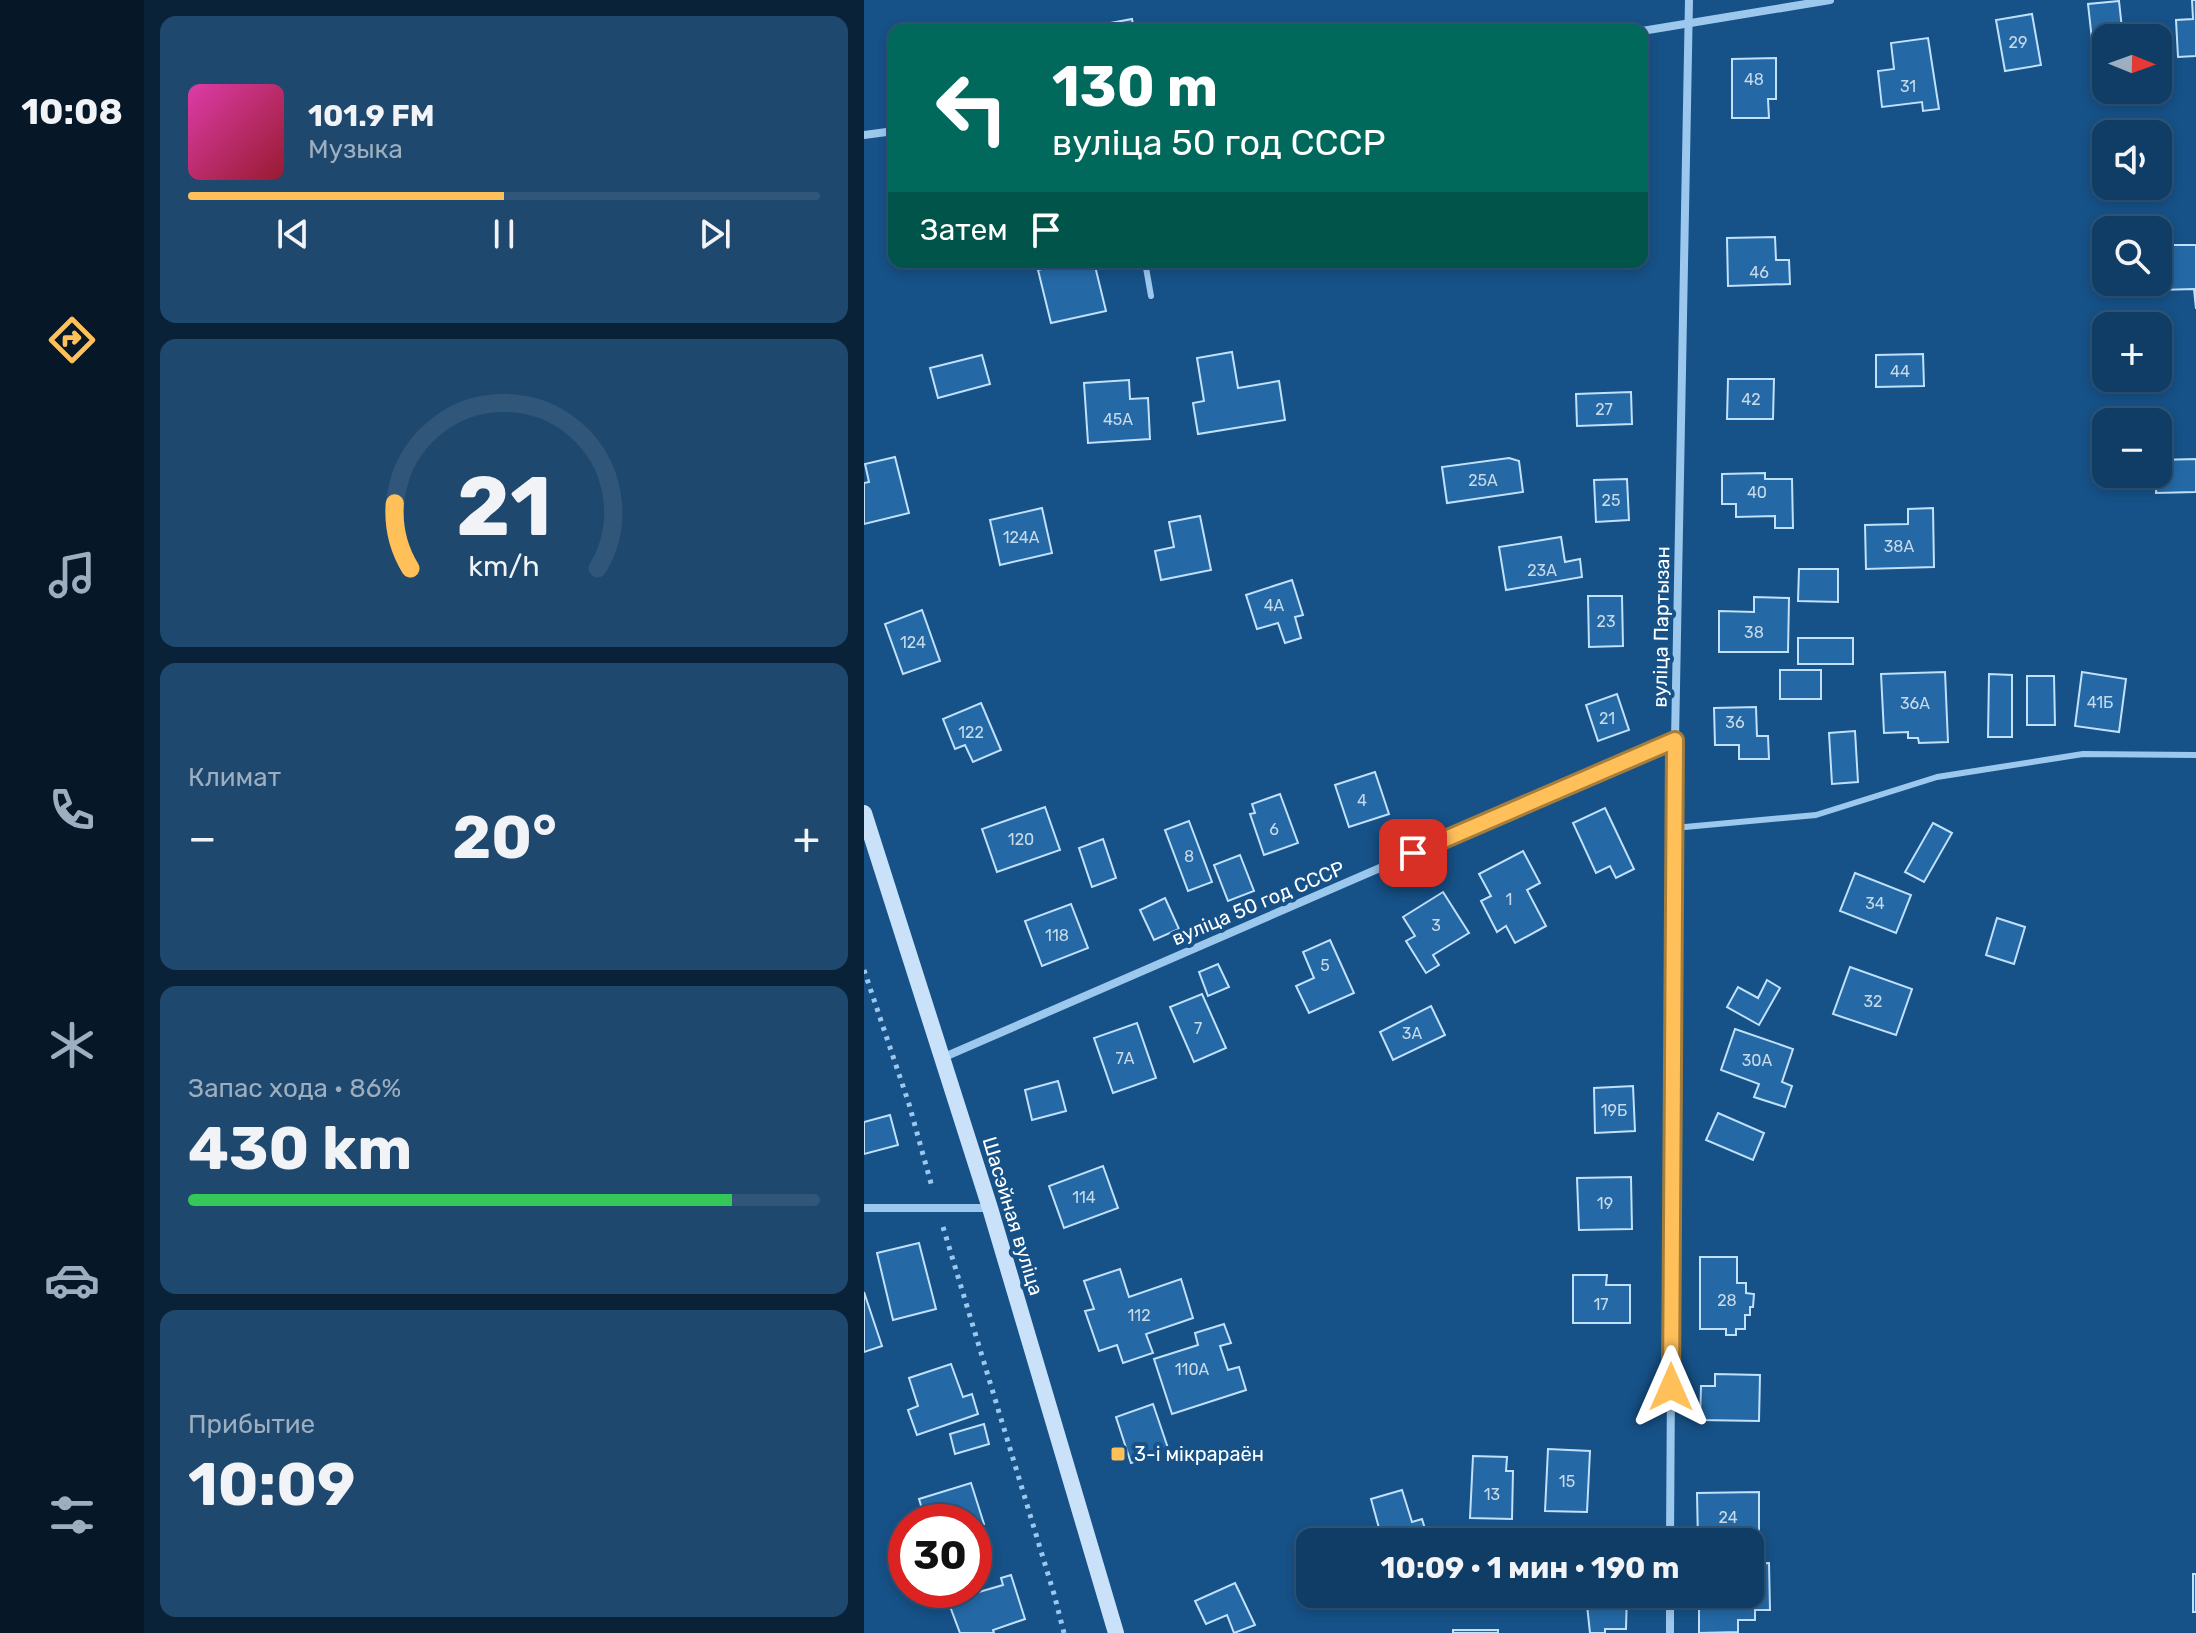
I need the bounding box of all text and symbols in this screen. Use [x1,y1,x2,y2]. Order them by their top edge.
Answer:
north arrow [2092,24,2172,104]
map controls [2092,24,2172,488]
house number: 29 [2009,33,2027,52]
text: 130 m [1052,54,1218,120]
icon: left [920,56,1024,160]
house number: 48 [1744,70,1764,89]
house number: 31 [1900,77,1916,96]
text: 10:08 [21,90,123,133]
text: 101.9 FM [308,98,435,134]
button: sound [2092,120,2172,200]
text: вуліца 50 год СССР [1052,121,1386,164]
text: Музыка [308,134,403,165]
icon: arrive [1024,208,1068,252]
icon: previous [271,212,315,256]
icon: pause [482,212,526,256]
icon: next [693,212,737,256]
text: Затем [920,212,1008,248]
button: search [2092,216,2172,296]
house number: 46 [1749,263,1769,282]
icon: directions [44,312,100,368]
button: + [2092,312,2172,392]
house number: 44 [1890,362,1910,381]
house number: 42 [1741,390,1761,409]
house number: 27 [1595,400,1613,419]
button: − [2092,408,2172,488]
house number: 45А [1103,410,1133,429]
text: 21 [456,457,552,556]
house number: 25А [1468,471,1498,490]
house number: 40 [1747,483,1767,502]
house number: 25 [1602,491,1620,510]
house number: 124А [1003,528,1040,547]
house number: 38А [1884,537,1915,556]
street label: вуліца Партызан [1648,546,1674,708]
icon: music [44,547,100,603]
text: km/h [468,549,540,583]
house number: 23А [1527,561,1557,580]
house number: 4А [1264,596,1285,615]
house number: 23 [1596,612,1616,631]
house number: 38 [1744,623,1764,642]
house number: 124 [900,633,926,652]
house number: 41Б [2087,693,2113,712]
house number: 36А [1900,694,1930,713]
house number: 21 [1599,709,1615,728]
house number: 36 [1725,713,1745,732]
house number: 122 [958,723,984,742]
text: Климат [188,762,281,793]
icon: phone [44,782,100,838]
house number: 4 [1357,791,1367,810]
text: 20° [452,802,557,873]
text: − [188,812,217,864]
text: + [793,812,820,864]
pin [1379,819,1447,887]
house number: 6 [1269,820,1279,839]
house number: 120 [1008,830,1034,849]
icon: arrive [1391,831,1435,875]
house number: 8 [1184,847,1194,866]
street label: вуліца 50 год СССР [1168,856,1348,950]
house number: 1 [1506,890,1512,909]
house number: 34 [1865,894,1885,913]
house number: 3 [1431,916,1441,935]
house number: 118 [1045,926,1069,945]
house number: 5 [1320,956,1330,975]
house number: 32 [1863,992,1883,1011]
icon: climate [44,1017,100,1073]
house number: 7 [1194,1019,1202,1038]
house number: 3А [1402,1024,1422,1043]
house number: 7А [1116,1049,1135,1068]
house number: 30А [1742,1051,1773,1070]
text: Запас хода · 86% [188,1073,401,1104]
house number: 19Б [1601,1101,1627,1120]
text: 430 km [188,1113,412,1184]
street label: Шасэйная вуліца [977,1134,1049,1298]
house number: 114 [1072,1188,1096,1207]
house number: 19 [1597,1194,1613,1213]
icon: car [44,1252,100,1308]
house number: 28 [1717,1291,1737,1310]
house number: 17 [1593,1295,1609,1314]
house number: 112 [1127,1306,1151,1325]
position arrow [1629,1345,1713,1429]
house number: 110А [1175,1360,1210,1379]
text: Прибытие [188,1409,315,1440]
place label: 3-і мікрараён [1134,1442,1264,1466]
marker: 3-і мікрараён [1109,1445,1127,1463]
text: 10:09 [188,1449,355,1520]
house number: 15 [1559,1472,1575,1491]
house number: 13 [1484,1485,1500,1504]
icon: filters [44,1487,100,1543]
speed limit sign: 30 [888,1504,992,1608]
house number: 24 [1718,1508,1738,1527]
text: 10:09 · 1 мин · 190 m [1381,1550,1679,1586]

